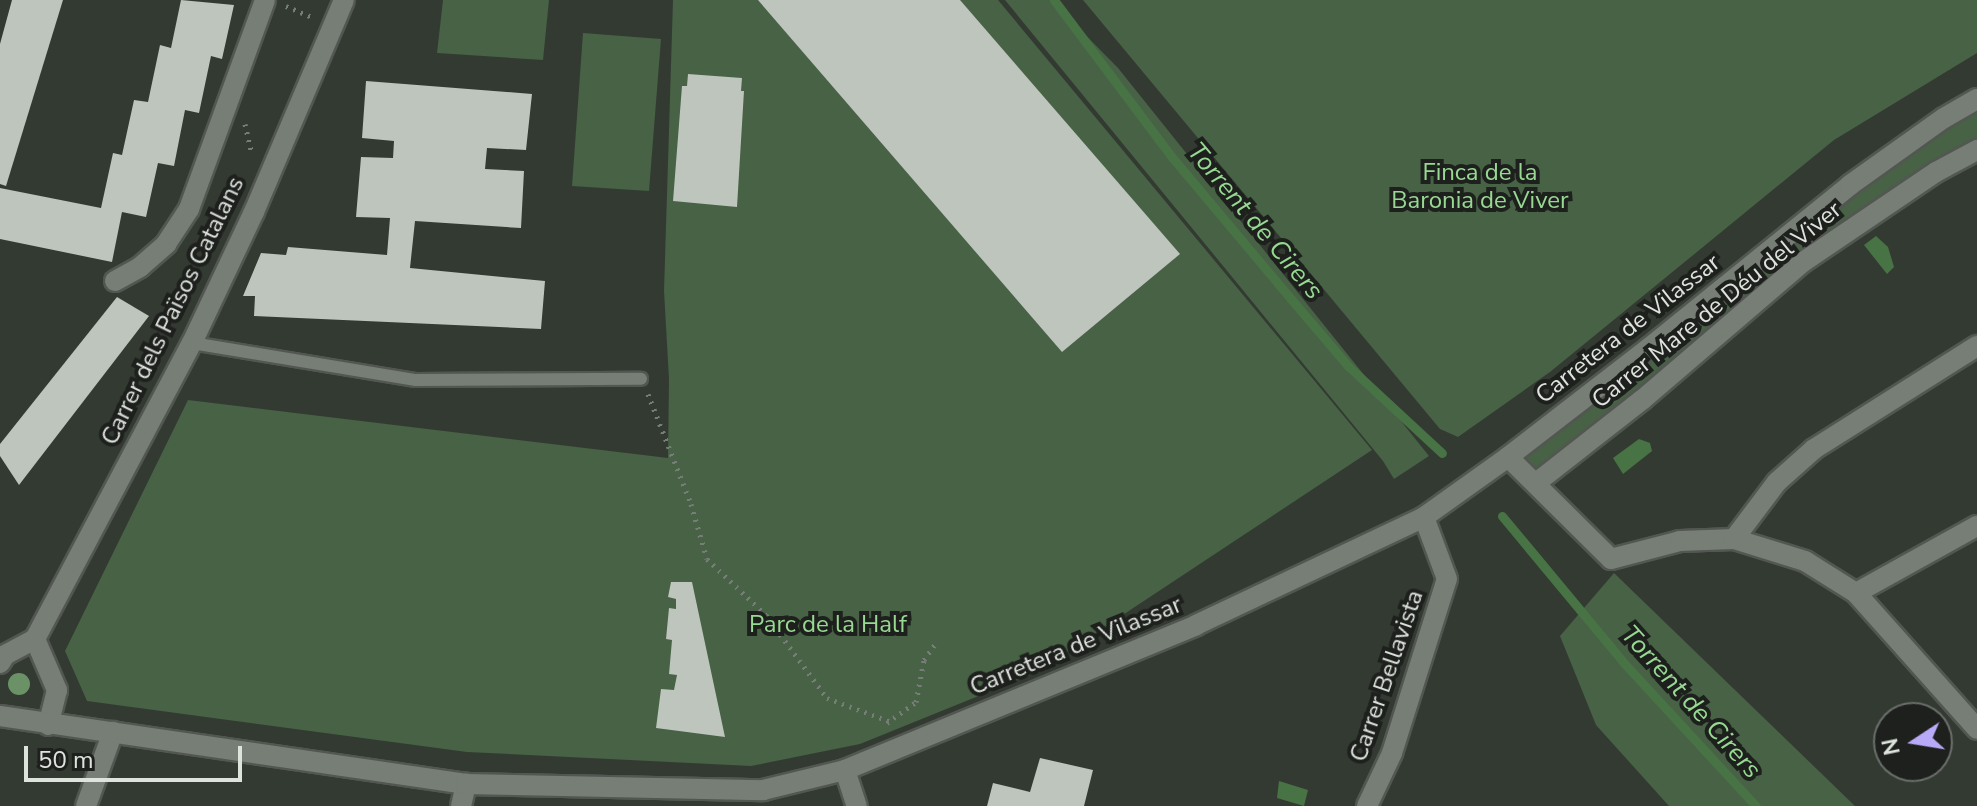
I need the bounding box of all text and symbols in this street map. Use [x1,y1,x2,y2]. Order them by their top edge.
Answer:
water label: Torrent de Cirers [1180,136,1330,306]
park label: Finca de la Baronia de Viver [1391,159,1569,215]
street label: Carrer dels Països Catalans [95,172,251,450]
street label: Carrer Mare de Déu del Viver [1587,195,1847,415]
street label: Carretera de Vilassar [1530,248,1726,410]
street label: Carrer Bellavista [1344,587,1430,765]
street label: Carretera de Vilassar [966,590,1186,702]
park label: Parc de la Half [749,611,907,639]
water label: Torrent de Cirers [1614,619,1768,785]
north arrow [1873,702,1953,782]
scale bar [28,730,246,780]
text: N [1875,735,1908,758]
text: 50 m [38,744,94,776]

